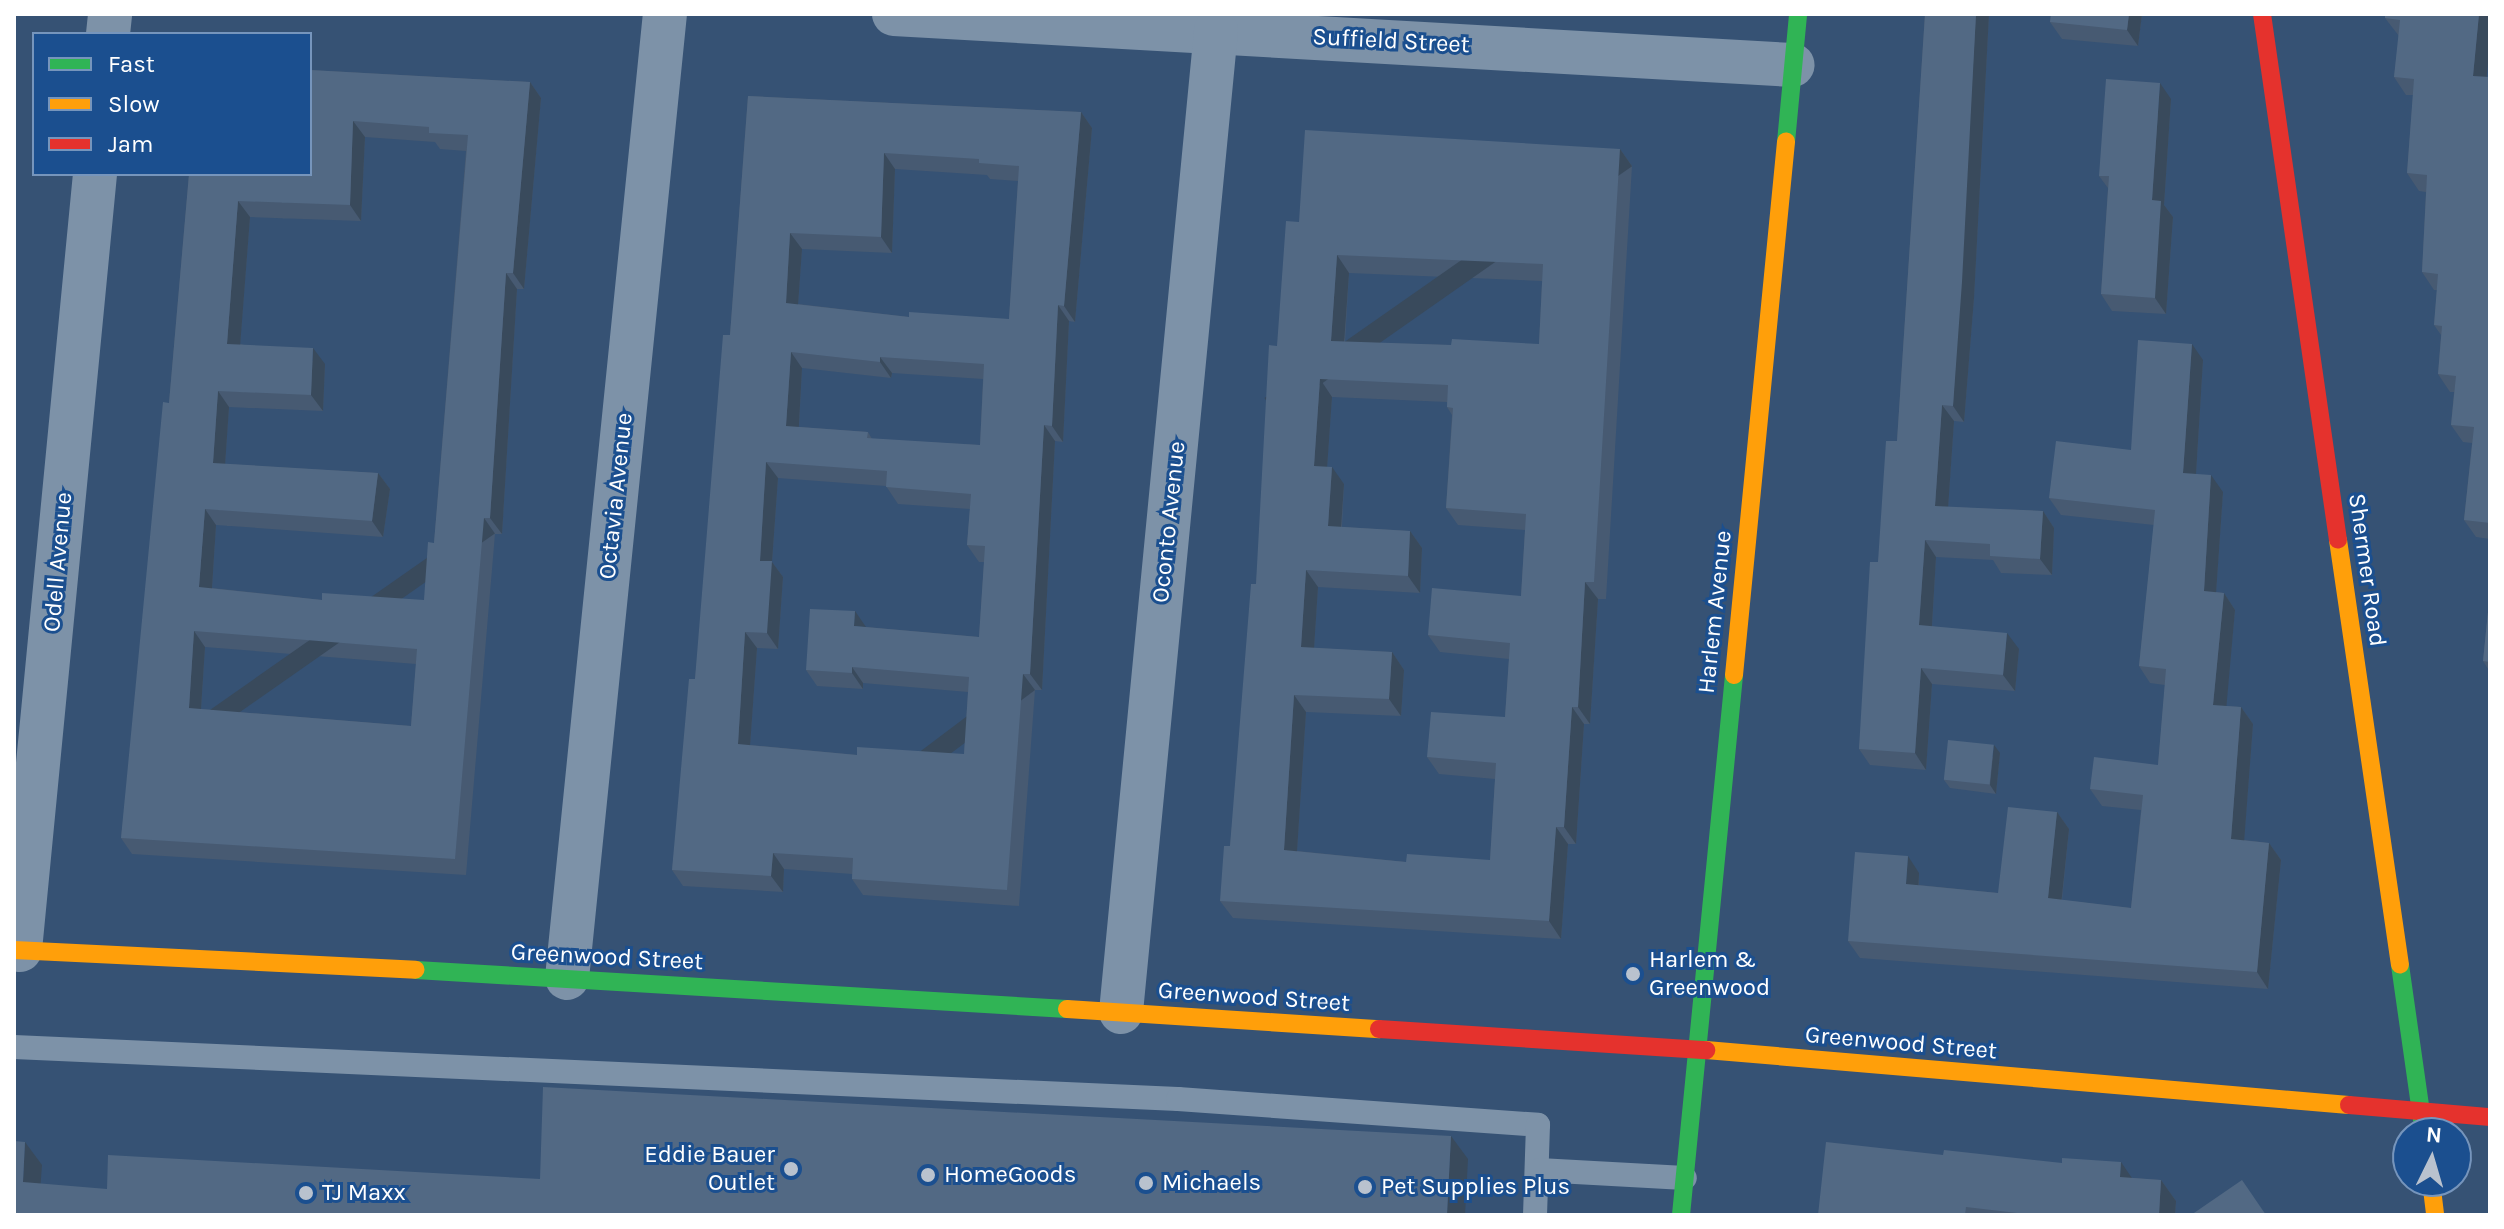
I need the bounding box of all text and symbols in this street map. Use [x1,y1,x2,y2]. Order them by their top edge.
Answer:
street label: Suffield Street [1312,22,1470,60]
legend [32,32,312,176]
text: Fast [108,50,155,78]
text: Slow [108,90,160,118]
text: Jam [108,130,153,158]
street label: Octavia Avenue [593,411,639,581]
street label: Oconto Avenue [1146,440,1192,604]
street label: Odell Avenue [38,491,78,633]
street label: Shermer Road [2342,492,2392,648]
street label: Harlem Avenue [1692,529,1738,695]
street label: Greenwood Street [510,938,704,976]
place label: Harlem & Greenwood [1649,946,1770,1002]
marker: Harlem & Greenwood [1624,965,1642,983]
street label: Greenwood Street [1157,976,1351,1018]
street label: Greenwood Street [1804,1020,1998,1066]
north arrow [2392,1117,2472,1197]
text: N [2425,1121,2443,1149]
place label: Eddie Bauer Outlet [644,1141,775,1197]
marker: Eddie Bauer Outlet [782,1160,800,1178]
place label: HomeGoods [944,1161,1076,1189]
marker: HomeGoods [919,1166,937,1184]
place label: Michaels [1162,1169,1261,1197]
place label: Pet Supplies Plus [1381,1173,1570,1201]
marker: Michaels [1137,1174,1155,1192]
marker: Pet Supplies Plus [1356,1178,1374,1196]
place label: TJ Maxx [322,1179,406,1207]
marker: TJ Maxx [297,1184,315,1202]

